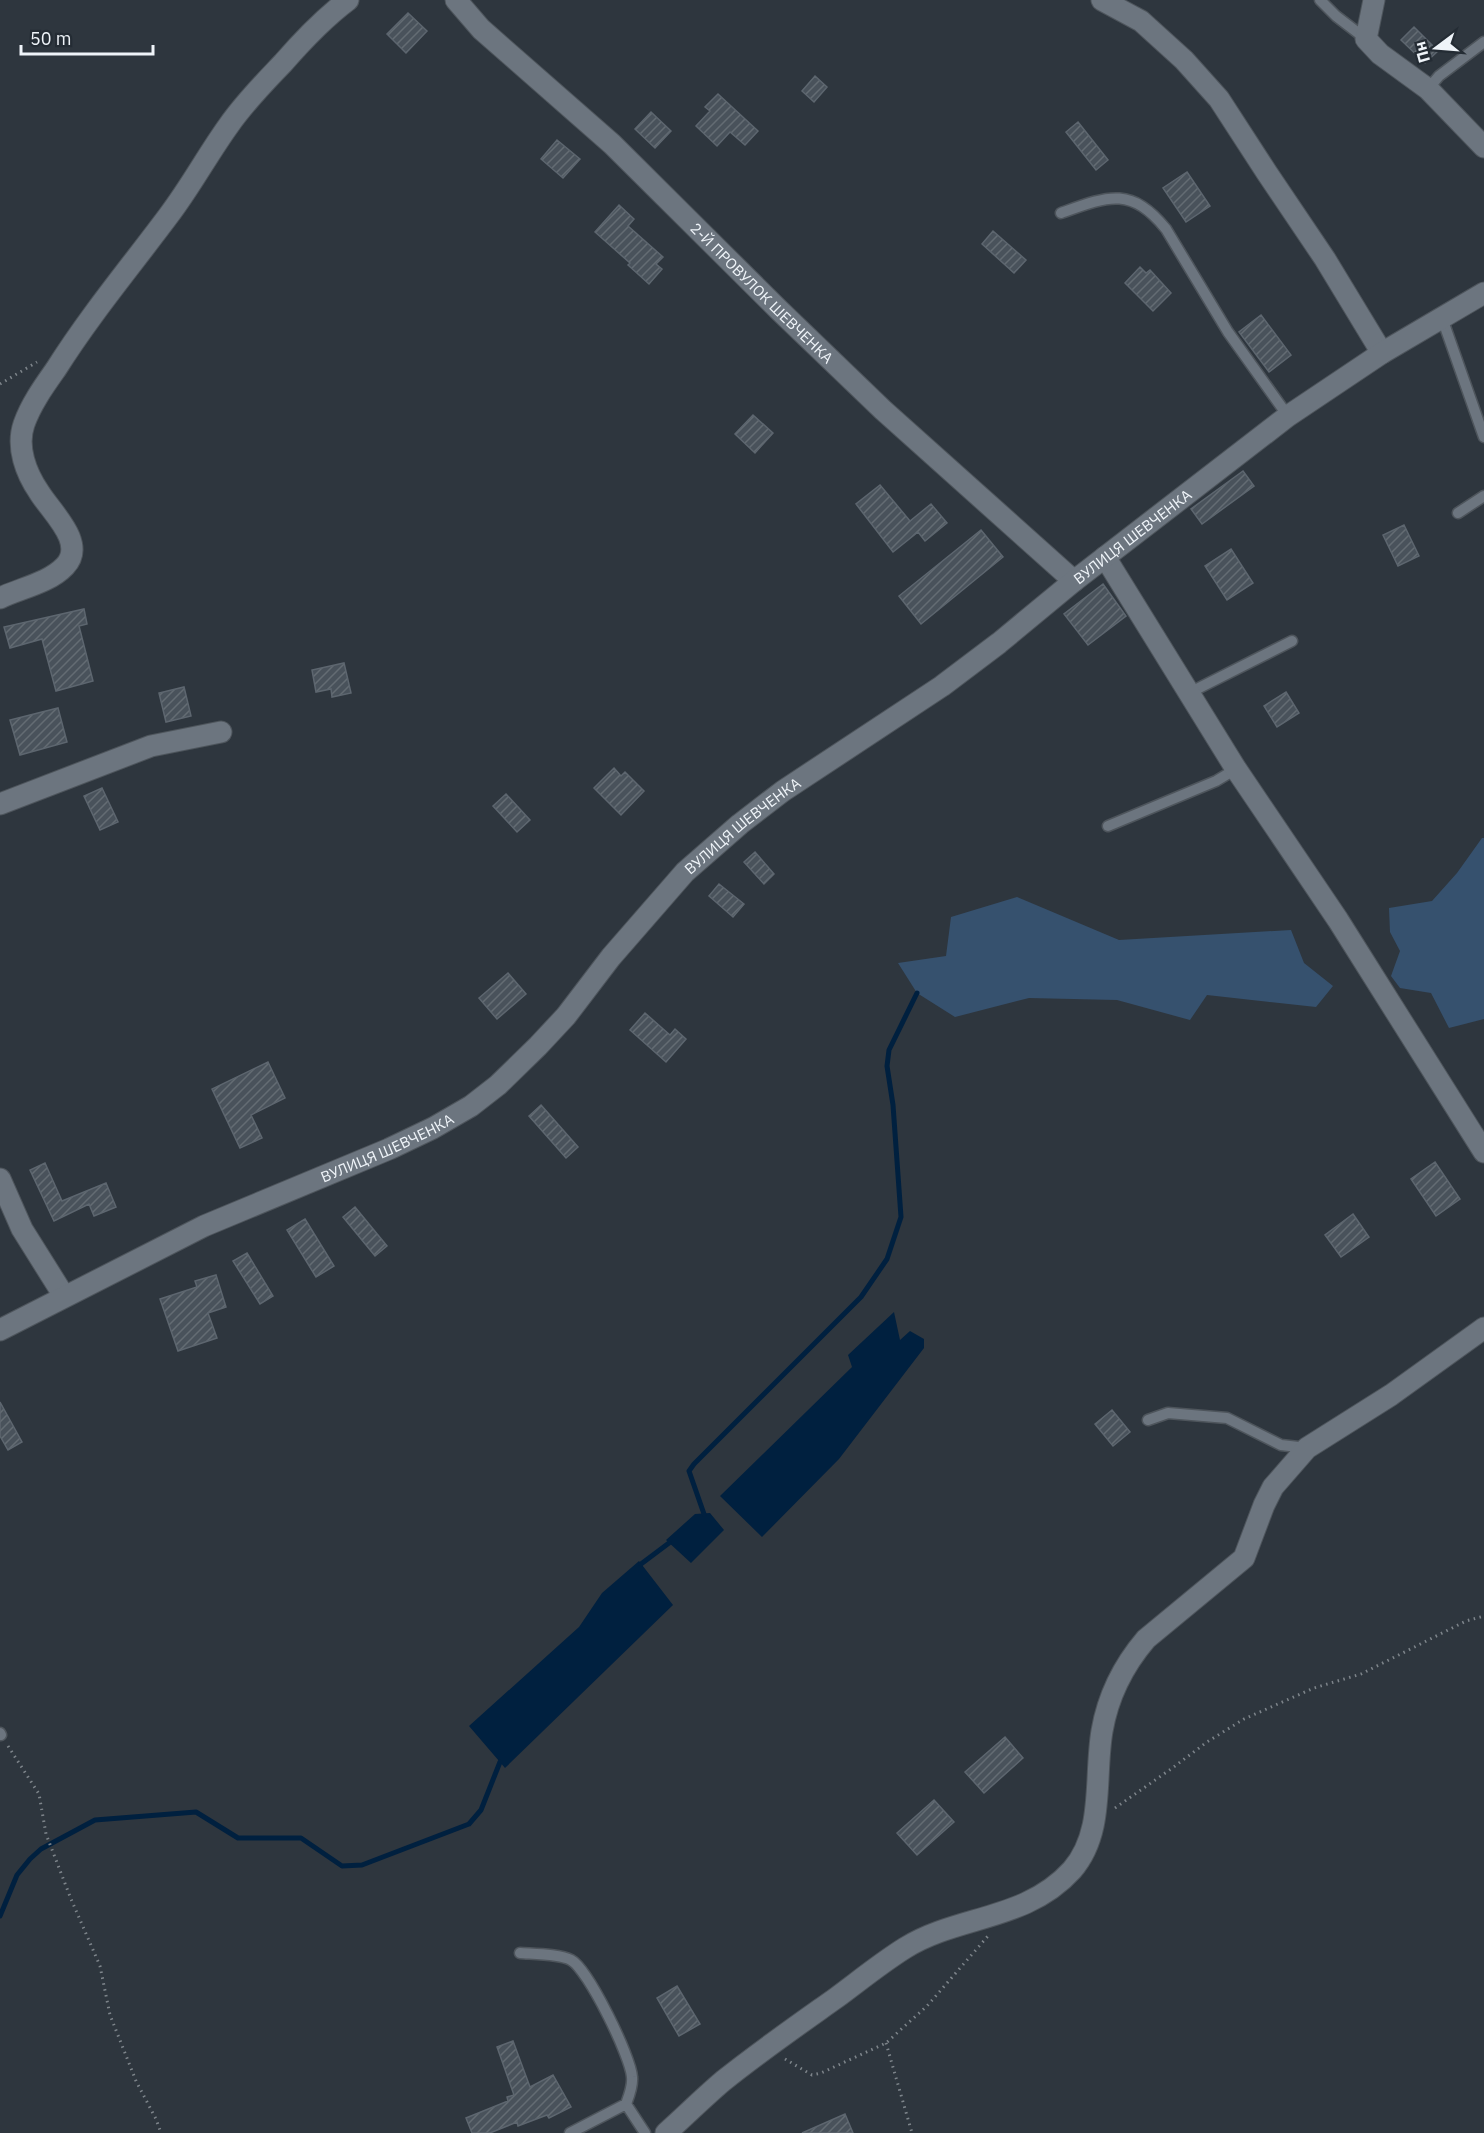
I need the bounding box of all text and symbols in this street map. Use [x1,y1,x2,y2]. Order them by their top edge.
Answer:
scale bar [21,18,153,56]
north arrow [1406,18,1466,78]
text: 50 m [30,27,72,50]
text: Пн [1409,39,1434,65]
street label: 2-Й ПРОВУЛОК ШЕВЧЕНКА [687,218,838,367]
street label: ВУЛИЦЯ ШЕВЧЕНКА [1069,484,1195,588]
street label: ВУЛИЦЯ ШЕВЧЕНКА [680,772,804,878]
street label: ВУЛИЦЯ ШЕВЧЕНКА [318,1109,457,1186]

